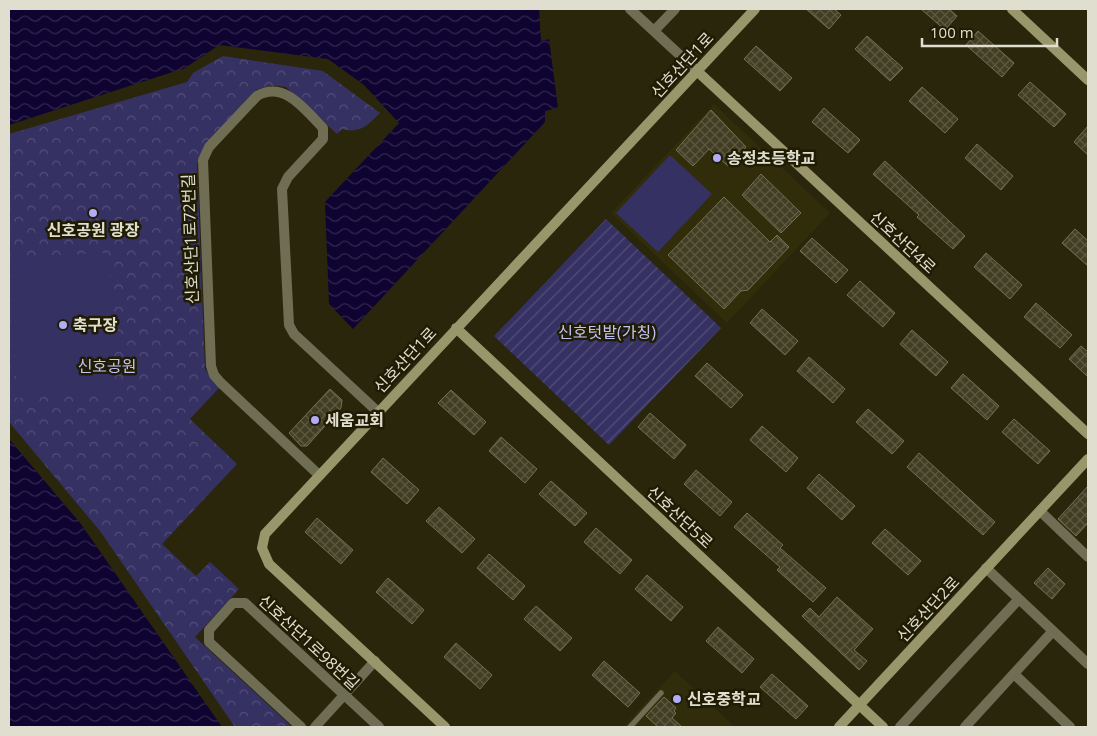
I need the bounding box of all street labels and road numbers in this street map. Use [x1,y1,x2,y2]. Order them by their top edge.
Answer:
street label: 신호산단1로 [646,27,718,103]
street label: 신호산단1로72번길 [177,173,203,305]
street label: 신호산단4로 [865,206,941,278]
street label: 신호산단1로 [369,322,441,398]
street label: 신호산단5로 [642,481,718,553]
street label: 신호산단2로 [892,571,964,647]
street label: 신호산단1로98번길 [254,589,364,695]

